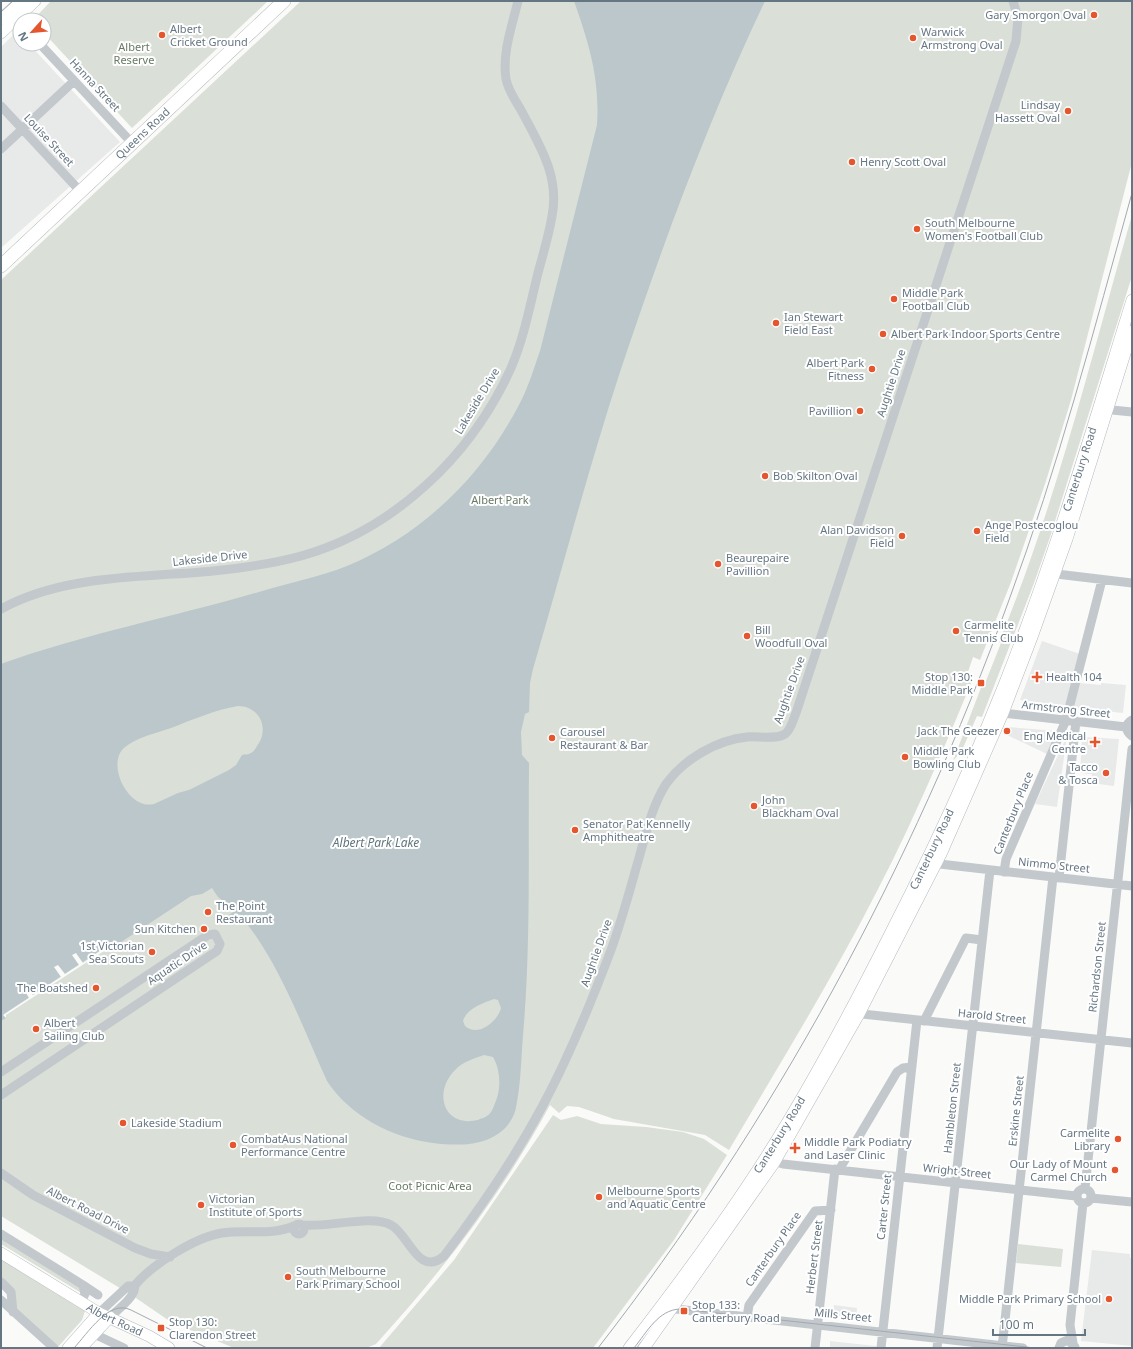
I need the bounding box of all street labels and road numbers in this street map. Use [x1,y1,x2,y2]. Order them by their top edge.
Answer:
street label: Hanna Street [67,55,124,115]
street label: Queens Road [112,104,173,162]
street label: Louise Street [21,110,78,169]
street label: Aughtie Drive [873,347,909,419]
street label: Lakeside Drive [451,365,502,437]
street label: Canterbury Road [1059,425,1099,513]
street label: Lakeside Drive [172,546,248,569]
street label: Aughtie Drive [769,654,808,726]
street label: Armstrong Street [1021,696,1111,721]
street label: Canterbury Place [989,769,1036,857]
street label: Canterbury Road [906,806,957,892]
street label: Nimmo Street [1017,853,1091,876]
street label: Aughtie Drive [576,917,615,989]
street label: Richardson Street [1084,921,1109,1013]
street label: Aquatic Drive [144,937,209,988]
street label: Harold Street [957,1004,1027,1027]
street label: Hambleton Street [939,1062,964,1154]
street label: Erskine Street [1004,1075,1027,1147]
street label: Canterbury Road [750,1093,808,1176]
street label: Wright Street [922,1159,992,1182]
street label: Carter Street [873,1173,894,1241]
street label: Albert Road Drive [44,1182,132,1237]
street label: Canterbury Place [741,1208,804,1289]
street label: Herbert Street [802,1219,825,1295]
street label: Albert Road [84,1299,145,1339]
street label: Mills Street [814,1304,872,1325]

